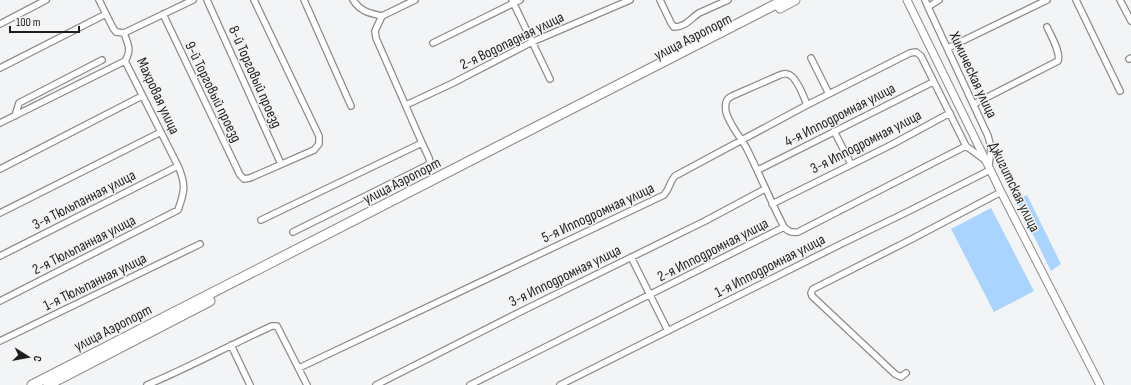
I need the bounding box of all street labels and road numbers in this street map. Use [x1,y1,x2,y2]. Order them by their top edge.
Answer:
street label: 2-я Водопадная улица [457,8,567,74]
street label: улица Аэропорт [651,9,735,65]
street label: 8-й Торговый проезд [224,23,286,131]
street label: Химическая улица [944,28,1001,121]
street label: 9-й Торговый проезд [180,38,246,146]
street label: Махровая улица [132,55,184,138]
street label: 4-я Ипподромная улица [781,79,899,151]
street label: 3-я Ипподромная улица [807,106,925,178]
street label: Джигитская улица [984,139,1044,235]
street label: улица Аэропорт [360,153,444,209]
street label: 3-я Тюльпанная улица [29,166,139,234]
street label: 5-я Ипподромная улица [539,179,658,247]
street label: 2-я Тюльпанная улица [29,211,139,279]
street label: 2-я Ипподромная улица [654,214,772,286]
street label: 1-я Ипподромная улица [712,230,829,302]
street label: 3-я Ипподромная улица [506,241,624,311]
street label: 1-я Тюльпанная улица [40,249,150,315]
street label: улица Аэропорт [71,300,155,356]

